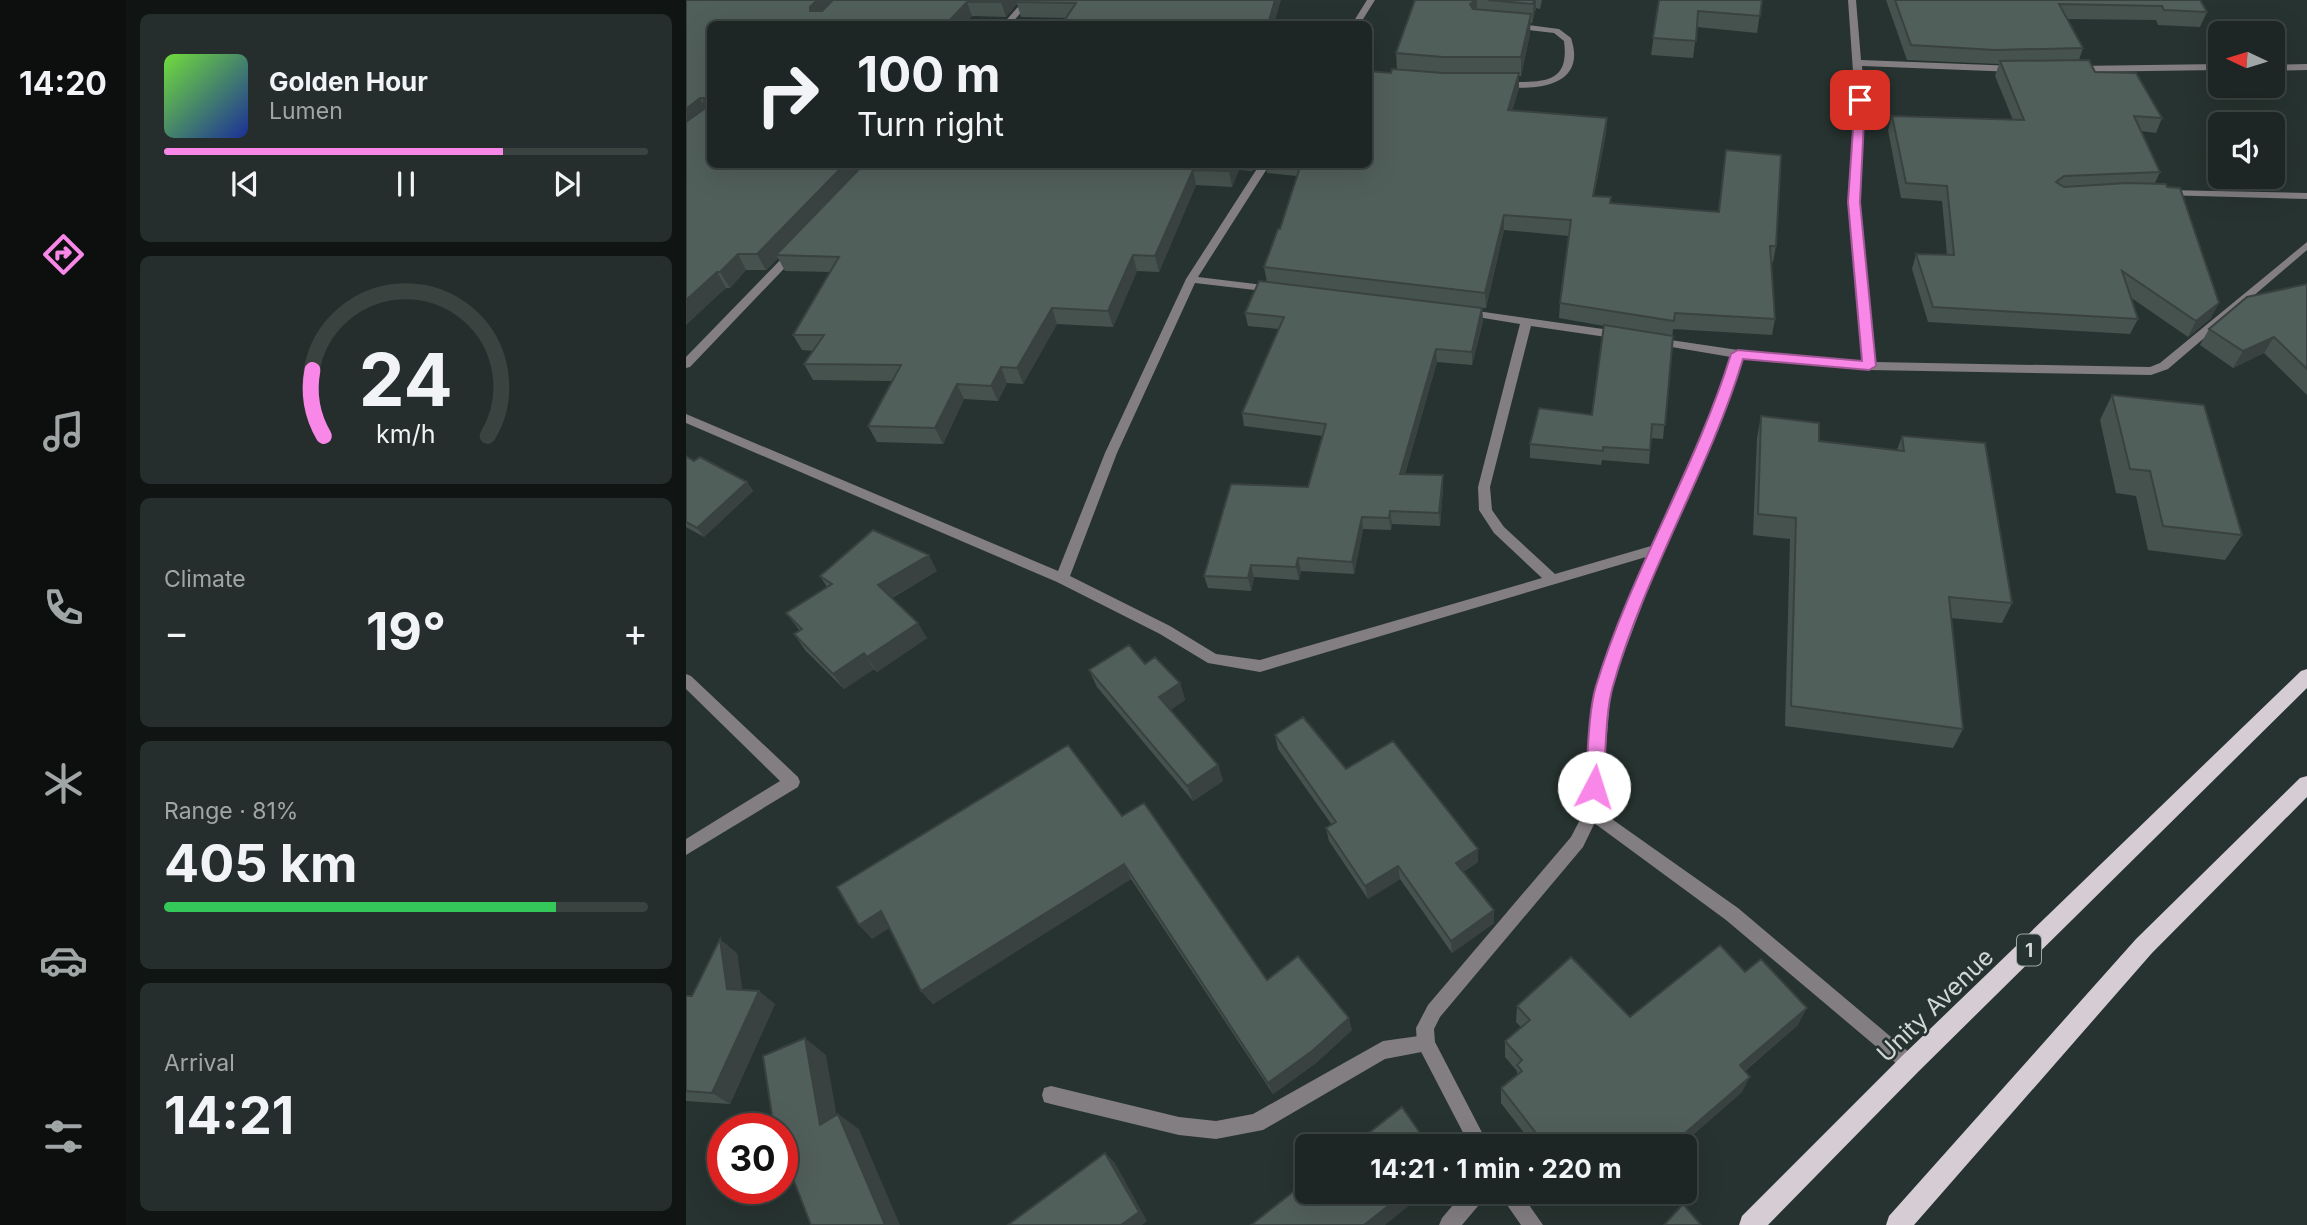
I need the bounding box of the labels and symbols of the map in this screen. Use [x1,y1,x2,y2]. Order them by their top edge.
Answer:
north arrow [2208,21,2286,98]
pin [1830,70,1890,130]
position arrow [1557,750,1631,824]
road number: 1 [2017,934,2041,966]
street label: Unity Avenue [1871,942,1999,1068]
speed limit sign: 30 [707,1113,798,1204]

